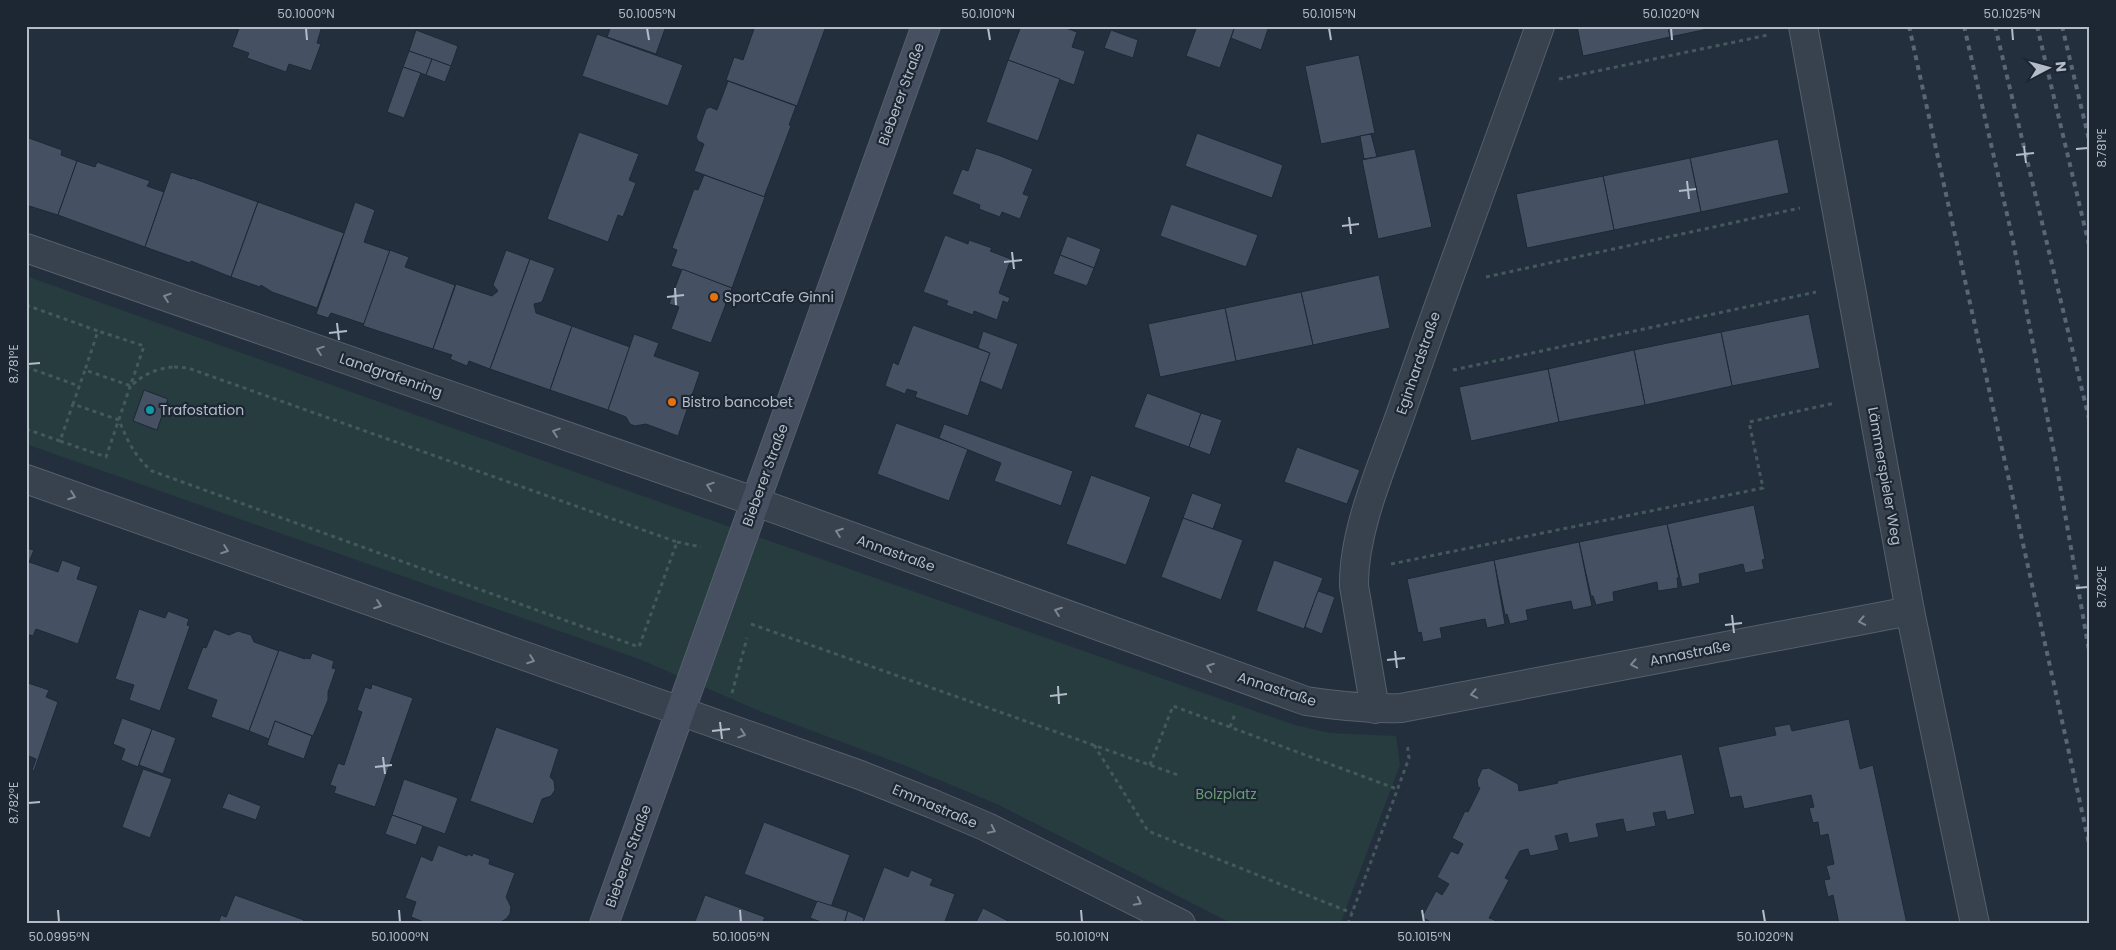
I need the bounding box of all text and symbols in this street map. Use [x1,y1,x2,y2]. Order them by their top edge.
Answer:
text: 50.1000°N [277,5,335,22]
text: 50.1005°N [618,5,676,22]
text: 50.1010°N [961,5,1015,22]
text: 50.1015°N [1302,5,1356,22]
text: 50.1020°N [1643,5,1699,22]
text: 50.1025°N [1984,5,2040,22]
street label: Bieberer Straße [873,40,929,148]
north arrow [2024,42,2074,92]
text: N [2050,60,2071,73]
text: 8.781°E [2093,128,2110,168]
place label: SportCafe Ginni [724,287,834,307]
marker: SportCafe Ginni [708,291,720,303]
one-way arrow [163,293,172,303]
street label: Eginhardstraße [1391,309,1445,417]
text: 8.781°E [5,344,22,384]
one-way arrow [316,346,325,356]
street label: Landgrafenring [337,348,445,402]
place label: Bistro bancobet [682,392,793,412]
marker: Bistro bancobet [666,396,678,408]
place label: Trafostation [160,400,244,420]
marker: Trafostation [144,404,156,416]
street label: Lämmerspieler Weg [1863,405,1907,547]
street label: Bieberer Straße [737,421,793,529]
one-way arrow [553,428,561,438]
one-way arrow [706,482,714,492]
one-way arrow [67,490,76,500]
one-way arrow [835,528,844,538]
street label: Annastraße [854,530,938,577]
one-way arrow [220,544,229,554]
text: 8.782°E [2093,566,2110,608]
one-way arrow [373,599,382,609]
one-way arrow [1054,607,1062,617]
one-way arrow [1858,615,1867,625]
street label: Annastraße [1648,635,1733,671]
one-way arrow [526,654,535,664]
one-way arrow [1629,658,1638,668]
one-way arrow [1207,663,1215,673]
street label: Annastraße [1235,667,1319,711]
one-way arrow [1470,688,1478,699]
one-way arrow [738,728,746,738]
street label: Emmastraße [889,779,981,833]
text: 8.782°E [5,782,22,824]
park label: Bolzplatz [1195,784,1257,804]
street label: Bieberer Straße [600,802,656,910]
one-way arrow [987,824,996,834]
one-way arrow [1132,896,1141,906]
text: 50.0995°N [28,928,90,945]
text: 50.1000°N [371,928,429,945]
text: 50.1005°N [712,928,770,945]
text: 50.1010°N [1055,928,1109,945]
text: 50.1015°N [1397,928,1451,945]
text: 50.1020°N [1737,928,1793,945]

